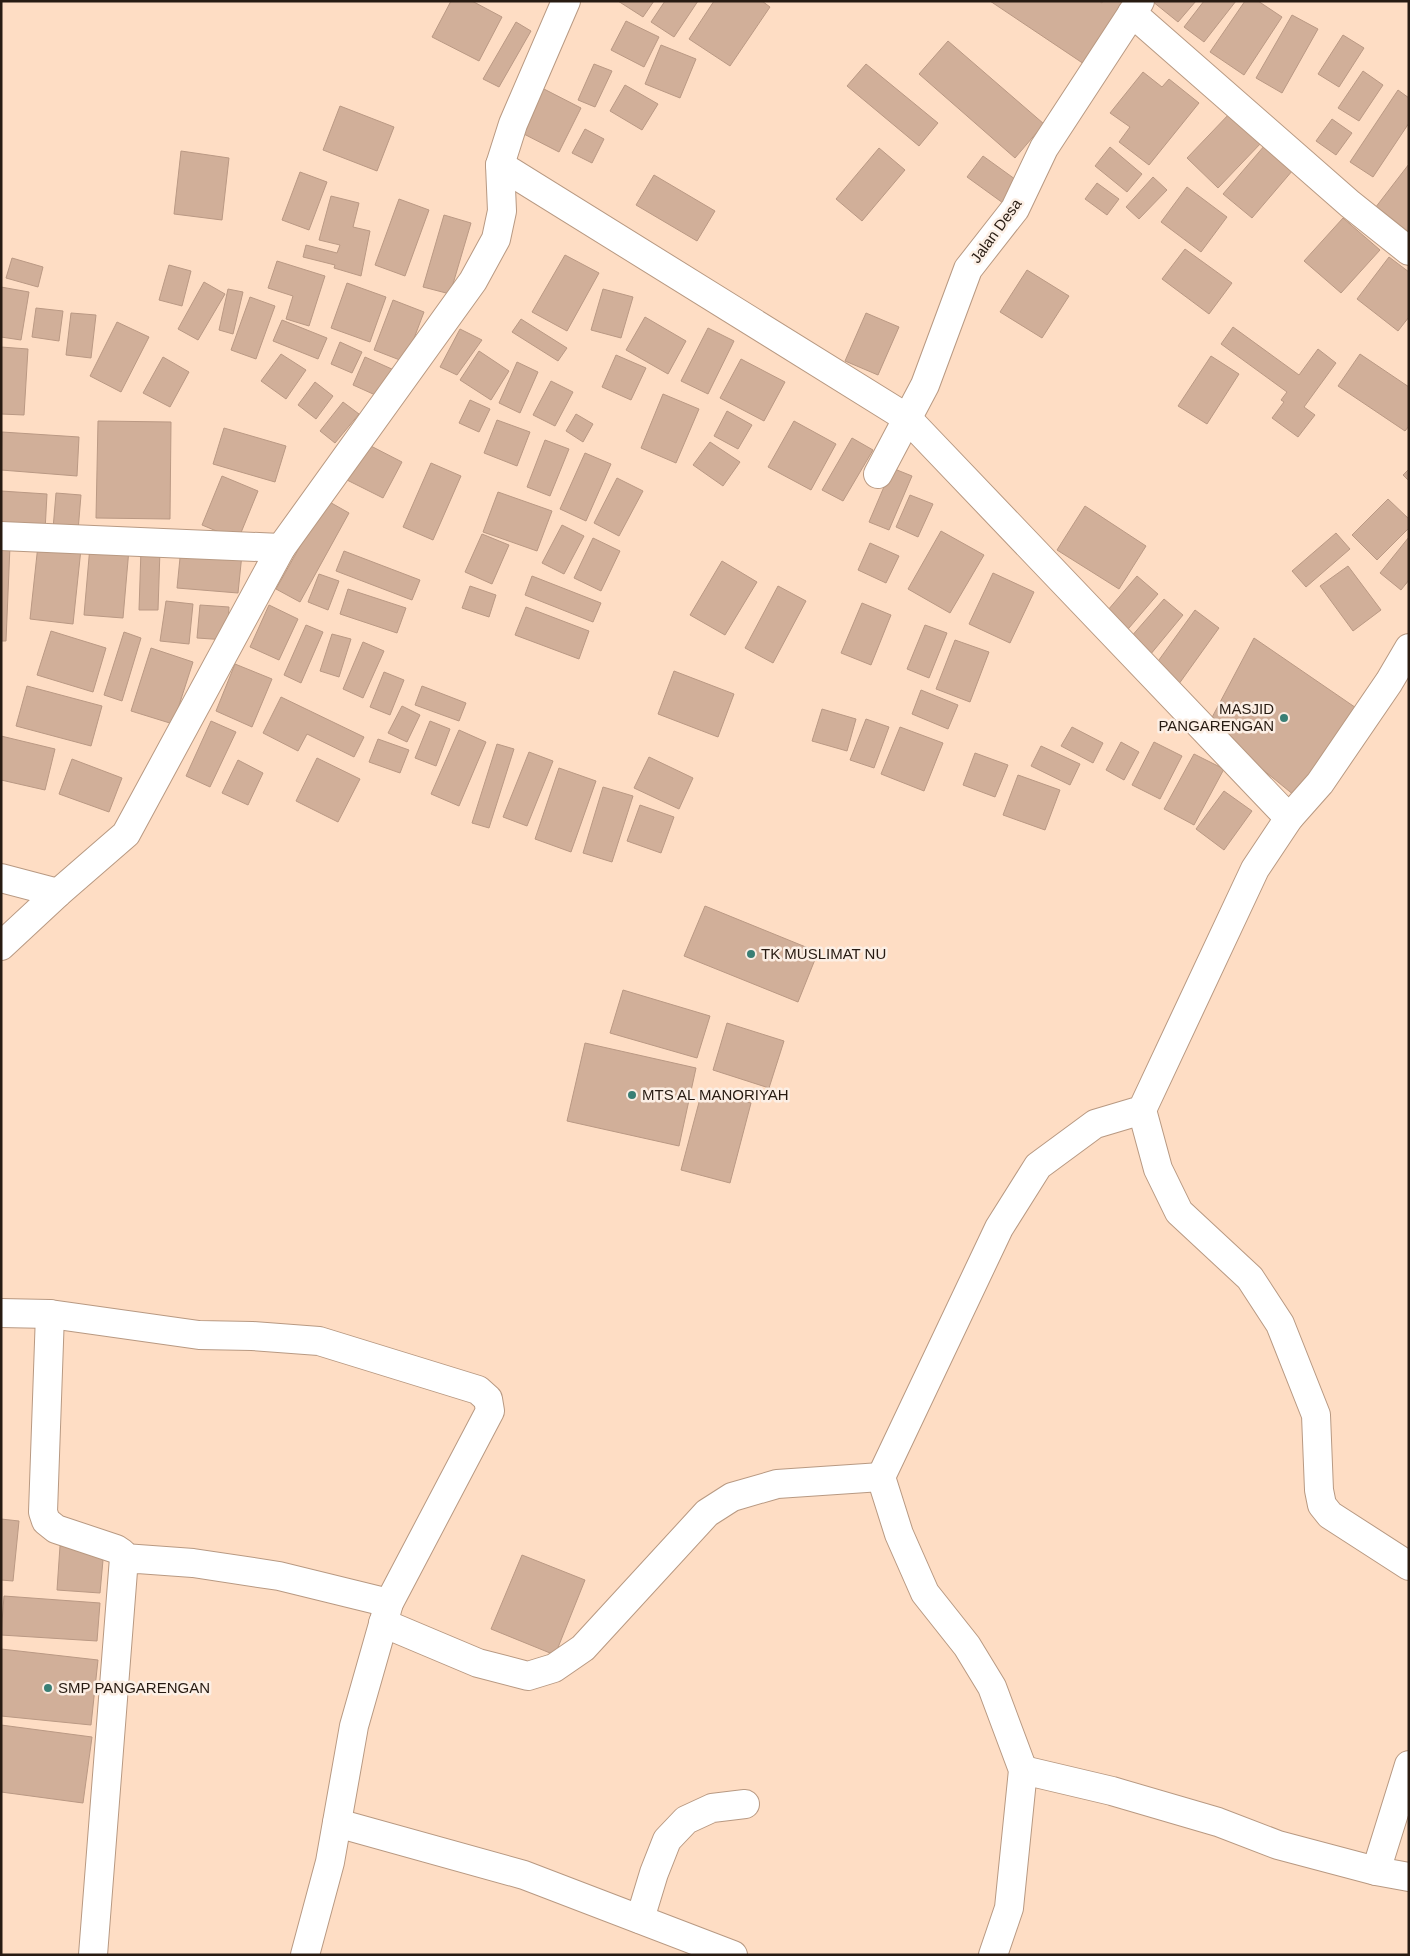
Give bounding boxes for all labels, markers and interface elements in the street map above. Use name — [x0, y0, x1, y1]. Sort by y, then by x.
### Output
street label: Jalan Desa — [967, 195, 1025, 266]
place label: MASJID PANGARENGAN — [1158, 700, 1274, 734]
marker: MASJID PANGARENGAN — [1278, 712, 1290, 724]
place label: TK MUSLIMAT NU — [761, 945, 886, 962]
marker: TK MUSLIMAT NU — [745, 948, 757, 960]
place label: MTS AL MANORIYAH — [642, 1086, 789, 1103]
marker: MTS AL MANORIYAH — [626, 1089, 638, 1101]
place label: SMP PANGARENGAN — [58, 1679, 210, 1696]
marker: SMP PANGARENGAN — [42, 1682, 54, 1694]

